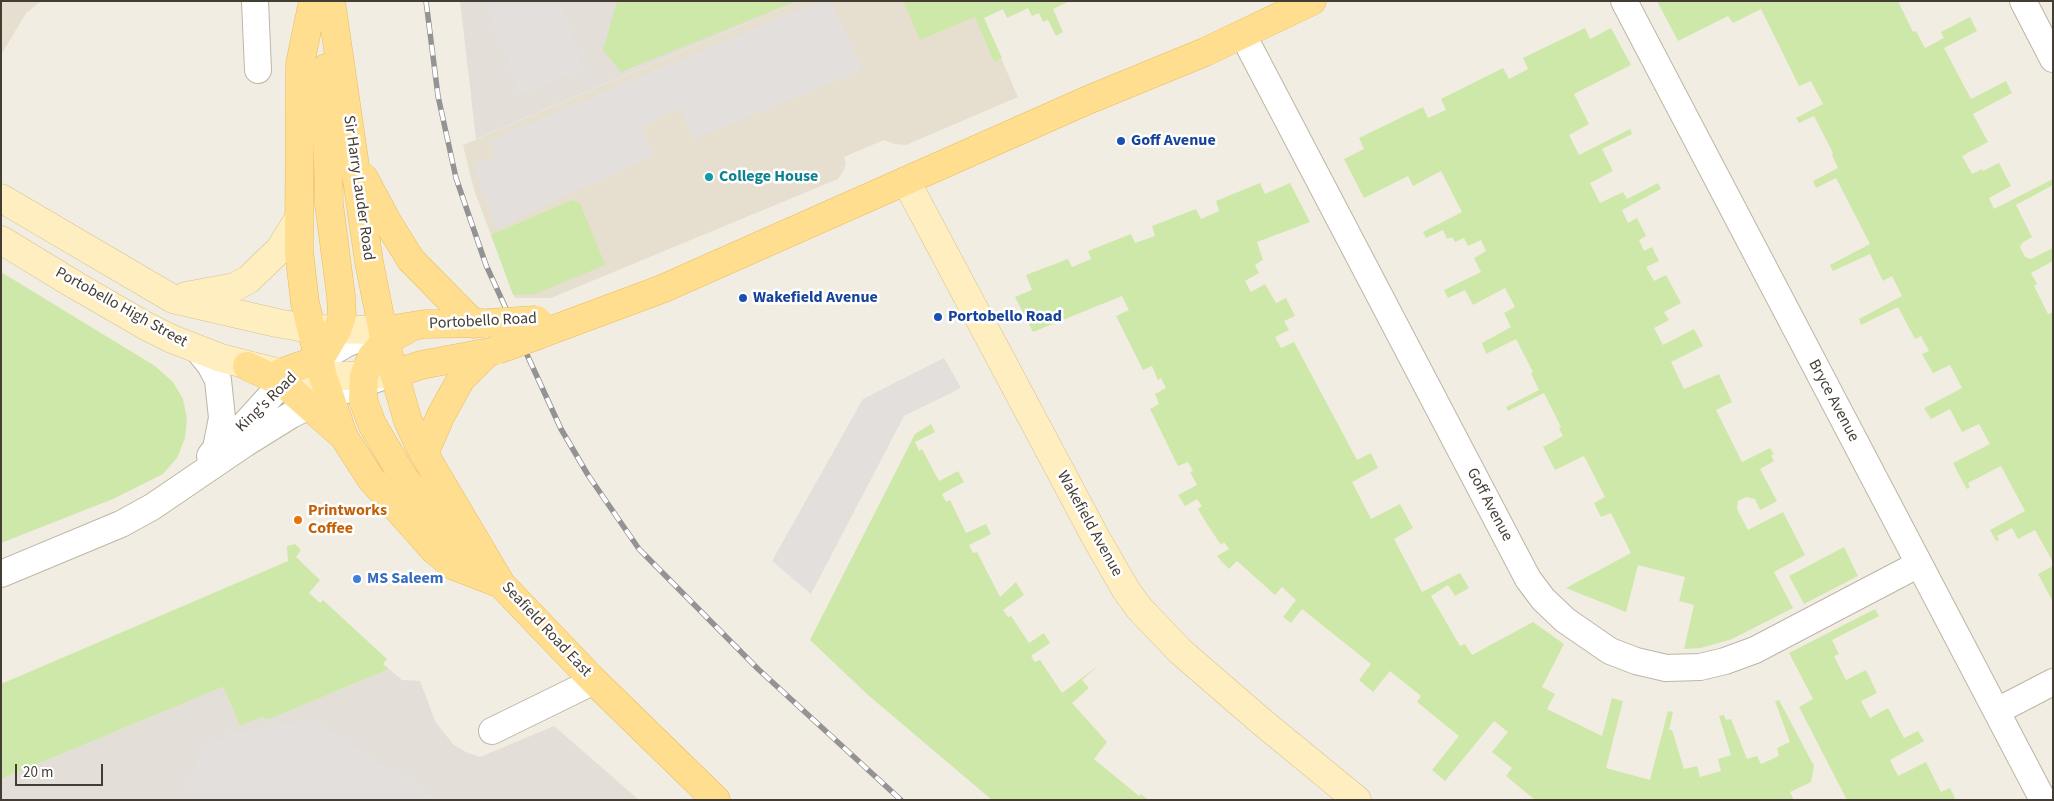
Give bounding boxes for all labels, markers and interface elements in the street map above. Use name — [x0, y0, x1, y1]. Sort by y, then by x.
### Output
street label: Sir Harry Lauder Road — [338, 114, 378, 262]
place label: Goff Avenue — [1131, 131, 1216, 151]
marker: Goff Avenue — [1115, 135, 1127, 147]
place label: College House — [719, 167, 818, 187]
marker: College House — [703, 171, 715, 183]
street label: Portobello High Street — [52, 264, 190, 352]
place label: Wakefield Avenue — [753, 288, 878, 308]
marker: Wakefield Avenue — [737, 292, 749, 304]
place label: Portobello Road — [948, 307, 1062, 327]
street label: Portobello Road — [429, 310, 537, 334]
marker: Portobello Road — [932, 311, 944, 323]
street label: Bryce Avenue — [1803, 357, 1863, 445]
street label: King's Road — [232, 369, 302, 437]
street label: Goff Avenue — [1462, 465, 1516, 545]
street label: Wakefield Avenue — [1052, 468, 1126, 580]
place label: Printworks Coffee — [308, 501, 387, 539]
marker: Printworks Coffee — [292, 514, 304, 526]
place label: MS Saleem — [367, 569, 443, 589]
marker: MS Saleem — [351, 573, 363, 585]
street label: Seafield Road East — [497, 579, 595, 681]
scale bar — [18, 754, 105, 786]
text: 20 m — [23, 762, 53, 783]

